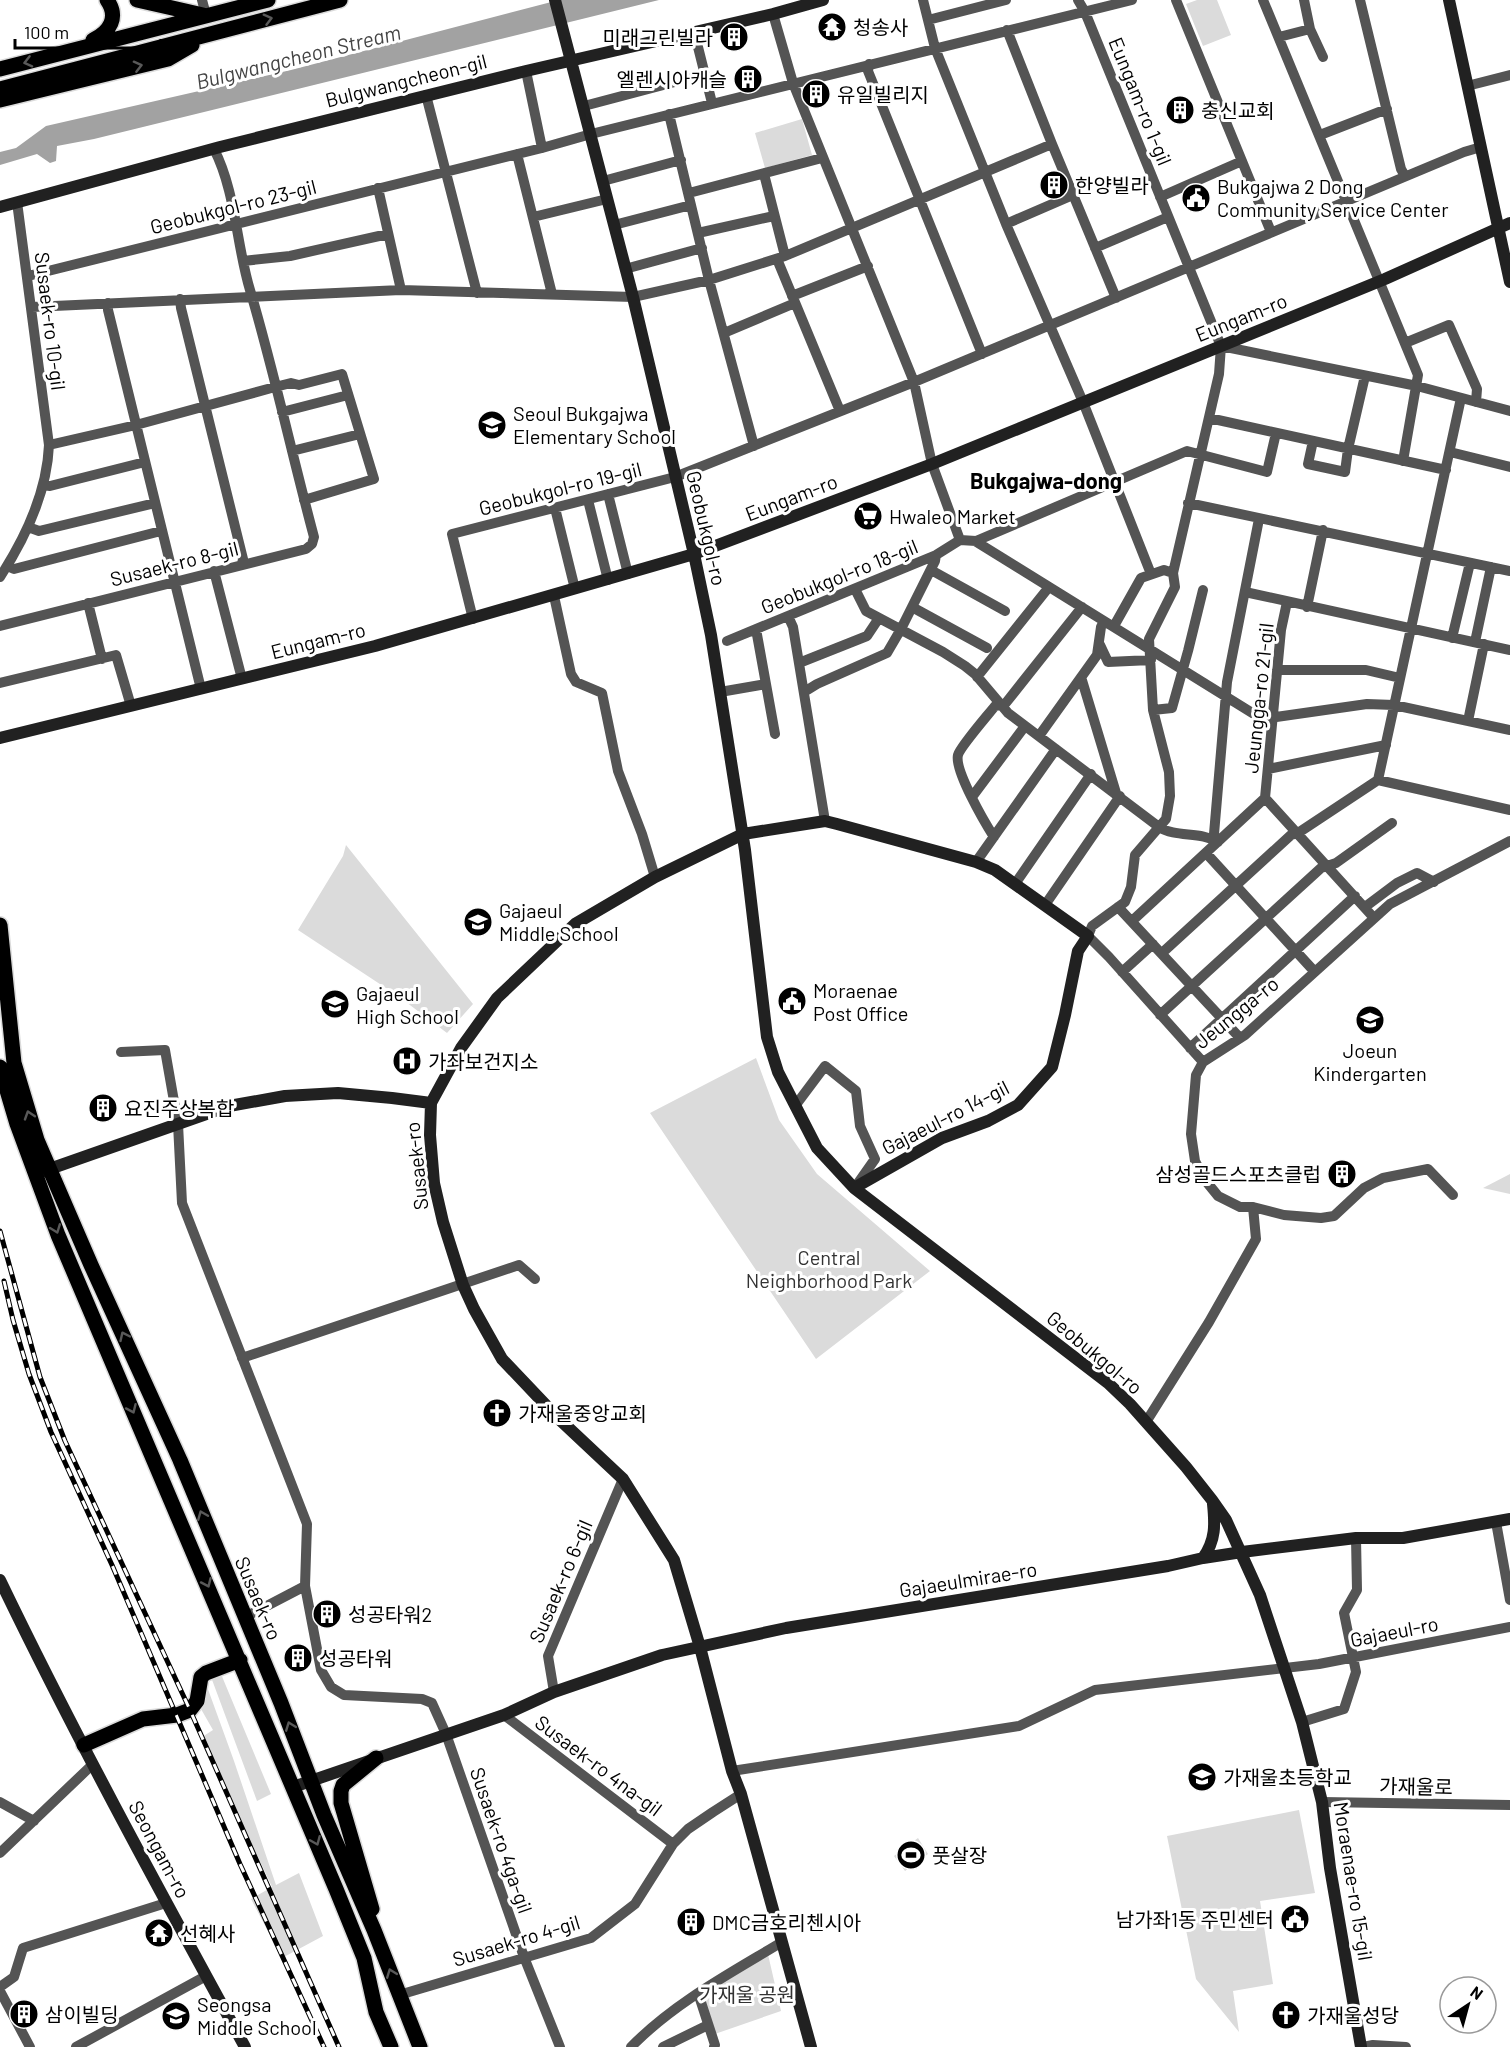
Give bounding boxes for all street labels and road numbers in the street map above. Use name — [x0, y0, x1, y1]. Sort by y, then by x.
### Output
street label: Eungam-ro 1-gil — [1104, 33, 1178, 169]
street label: Bulgwangcheon-gil — [323, 48, 489, 112]
street label: Geobukgol-ro 23-gil — [147, 174, 319, 238]
street label: Susaek-ro 10-gil — [31, 251, 71, 391]
street label: Eungam-ro — [1192, 288, 1290, 346]
street label: Geobukgol-ro 19-gil — [476, 456, 644, 520]
street label: Geobukgol-ro — [682, 468, 732, 588]
street label: Eungam-ro — [741, 468, 841, 526]
street label: Geobukgol-ro 18-gil — [757, 534, 921, 618]
street label: Susaek-ro 8-gil — [107, 535, 241, 591]
street label: Eungam-ro — [268, 617, 368, 663]
street label: Jeungga-ro 21-gil — [1238, 622, 1278, 774]
street label: Jeungga-ro — [1189, 971, 1283, 1053]
street label: Gajaeul-ro 14-gil — [877, 1075, 1013, 1159]
street label: Susaek-ro — [399, 1121, 433, 1211]
street label: Geobukgol-ro — [1042, 1305, 1148, 1399]
street label: Susaek-ro 6-gil — [523, 1516, 597, 1646]
street label: Susaek-ro — [231, 1553, 287, 1643]
street label: Gajaeulmirae-ro — [897, 1556, 1039, 1602]
street label: Gajaeul-ro — [1348, 1611, 1440, 1651]
street label: Susaek-ro 4na-gil — [531, 1709, 667, 1821]
street label: Susaek-ro 4ga-gil — [466, 1764, 538, 1916]
street label: 가재울로 — [1379, 1773, 1453, 1799]
street label: Seongam-ro — [124, 1796, 196, 1902]
street label: Moraenae-ro 15-gil — [1330, 1800, 1378, 1962]
street label: Susaek-ro 4-gil — [449, 1909, 583, 1971]

